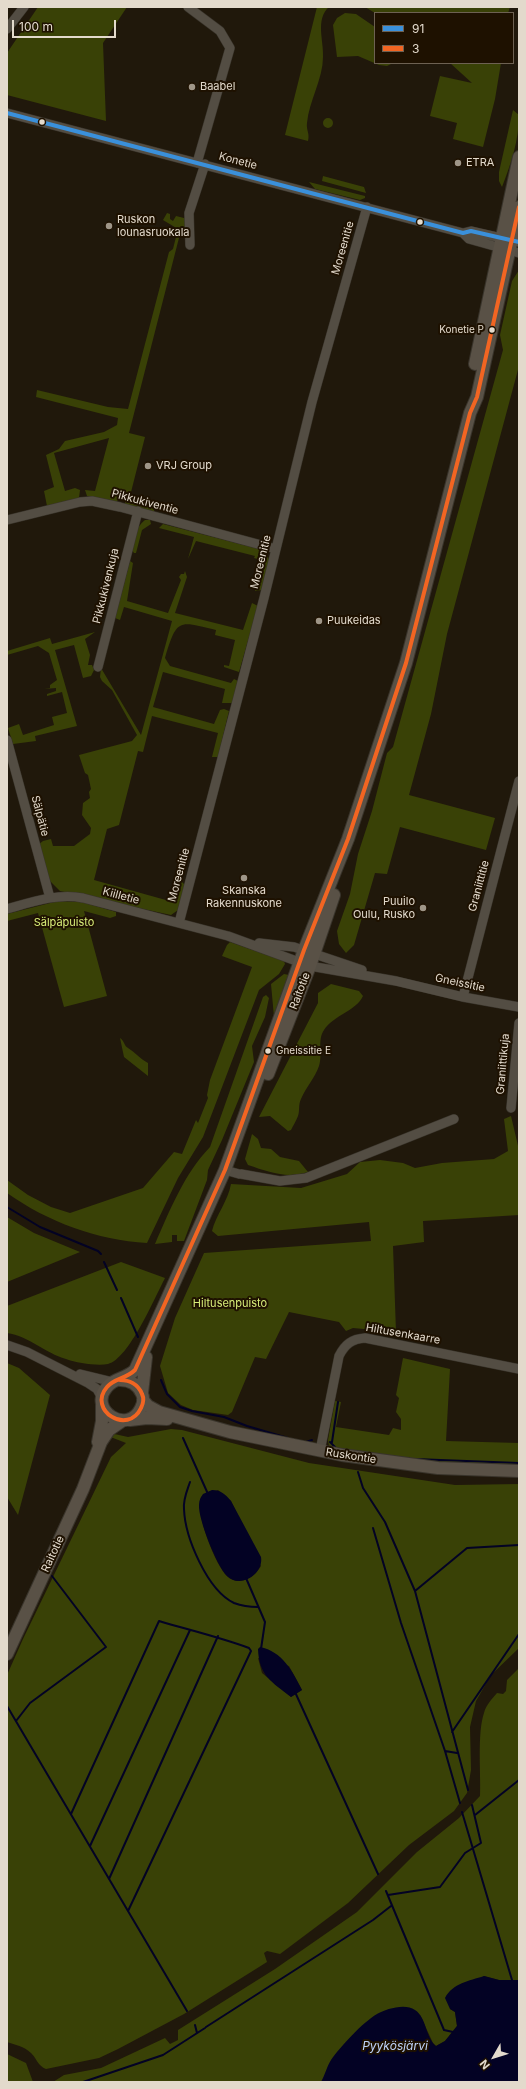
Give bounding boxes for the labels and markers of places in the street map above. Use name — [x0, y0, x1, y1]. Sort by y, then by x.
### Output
place label: Baabel — [200, 80, 235, 94]
marker: Baabel — [187, 82, 197, 92]
unlabelled marker — [37, 117, 47, 127]
place label: ETRA — [466, 156, 494, 170]
marker: ETRA — [453, 158, 463, 168]
place label: Ruskon lounasruokala — [117, 213, 190, 239]
unlabelled marker — [415, 217, 425, 227]
marker: Ruskon lounasruokala — [104, 221, 114, 231]
place label: Konetie P — [439, 324, 484, 336]
marker: Konetie P — [487, 325, 497, 335]
place label: VRJ Group — [156, 459, 212, 473]
marker: VRJ Group — [143, 461, 153, 471]
place label: Puukeidas — [327, 614, 381, 628]
marker: Puukeidas — [314, 616, 324, 626]
marker: Skanska Rakennuskone — [239, 873, 249, 883]
place label: Skanska Rakennuskone — [206, 884, 282, 910]
place label: Puuilo Oulu, Rusko — [353, 895, 415, 921]
marker: Puuilo Oulu, Rusko — [418, 903, 428, 913]
place label: Gneissitie E — [276, 1045, 331, 1057]
marker: Gneissitie E — [263, 1046, 273, 1056]

